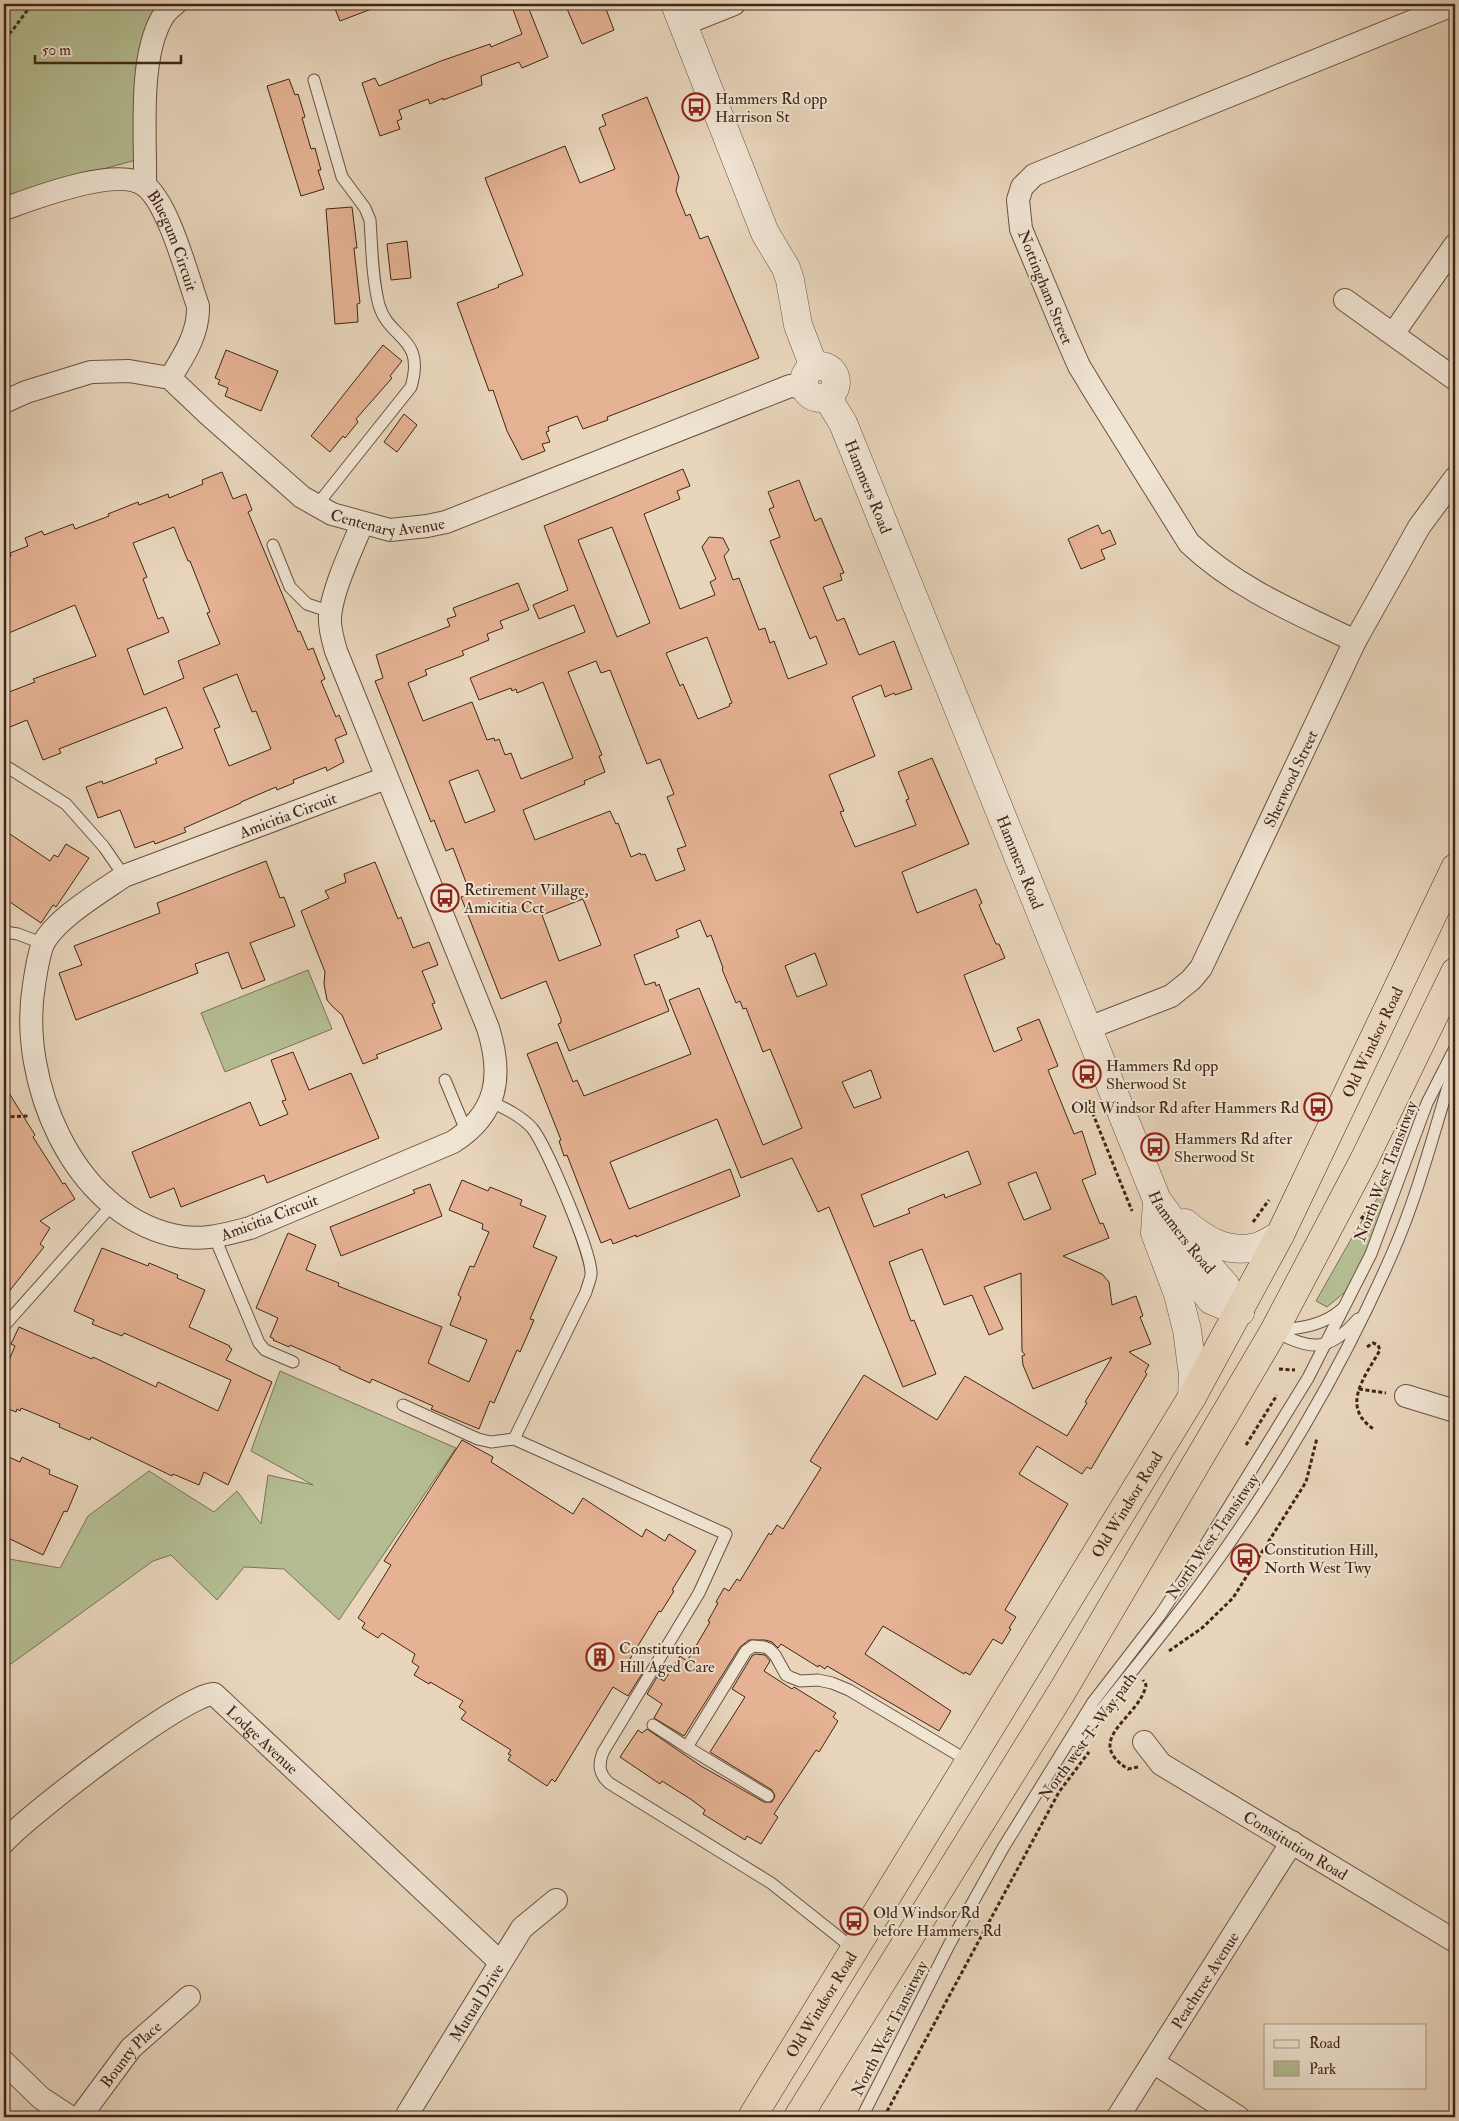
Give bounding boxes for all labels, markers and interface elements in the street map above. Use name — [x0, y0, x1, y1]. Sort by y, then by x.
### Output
scale bar — [35, 32, 181, 64]
text: 50 m — [42, 41, 71, 60]
place label: Hammers Rd opp Harrison St — [715, 89, 827, 127]
bus stop icon: Hammers Rd opp Harrison St — [681, 92, 711, 122]
street label: Bluegum Circuit — [142, 186, 201, 294]
street label: Nottingham Street — [1013, 227, 1077, 348]
street label: Hammers Road — [840, 437, 896, 537]
street label: Centenary Avenue — [328, 505, 447, 541]
street label: Sherwood Street — [1260, 727, 1323, 831]
street label: Amicitia Circuit — [235, 788, 340, 843]
street label: Hammers Road — [992, 813, 1047, 912]
place label: Retirement Village, Amicitia Cct — [463, 880, 589, 918]
bus stop icon: Retirement Village, Amicitia Cct — [430, 883, 460, 913]
street label: Old Windsor Road — [1338, 983, 1408, 1101]
place label: Hammers Rd opp Sherwood St — [1106, 1056, 1218, 1094]
bus stop icon: Hammers Rd opp Sherwood St — [1072, 1059, 1102, 1089]
bus stop icon: Old Windsor Rd after Hammers Rd — [1303, 1092, 1333, 1122]
street label: North West Transitway — [1350, 1097, 1422, 1245]
place label: Old Windsor Rd after Hammers Rd — [1071, 1098, 1299, 1118]
place label: Hammers Rd after Sherwood St — [1174, 1129, 1292, 1167]
bus stop icon: Hammers Rd after Sherwood St — [1140, 1132, 1170, 1162]
street label: Hammers Road — [1143, 1188, 1220, 1278]
street label: Amicitia Circuit — [217, 1190, 321, 1246]
street label: Old Windsor Road — [1087, 1448, 1167, 1562]
street label: North West Transitway — [1162, 1469, 1264, 1603]
place label: Constitution Hill, North West Twy — [1264, 1540, 1378, 1578]
bus stop icon: Constitution Hill, North West Twy — [1230, 1543, 1260, 1573]
place label: Constitution Hill Aged Care — [619, 1639, 715, 1677]
building icon: Constitution Hill Aged Care — [585, 1642, 615, 1672]
street label: North west T-Way path — [1035, 1668, 1142, 1805]
street label: Lodge Avenue — [222, 1702, 302, 1779]
street label: Constitution Road — [1239, 1807, 1351, 1885]
place label: Old Windsor Rd before Hammers Rd — [873, 1903, 1002, 1941]
bus stop icon: Old Windsor Rd before Hammers Rd — [839, 1906, 869, 1936]
street label: Peachtree Avenue — [1167, 1928, 1244, 2033]
street label: Old Windsor Road — [782, 1948, 862, 2062]
street label: North West Transitway — [847, 1957, 933, 2099]
street label: Mutual Drive — [446, 1960, 509, 2045]
street label: Bounty Place — [96, 2017, 166, 2092]
legend — [1264, 2024, 1426, 2088]
text: Road — [1309, 2034, 1341, 2053]
text: Park — [1309, 2060, 1336, 2079]

